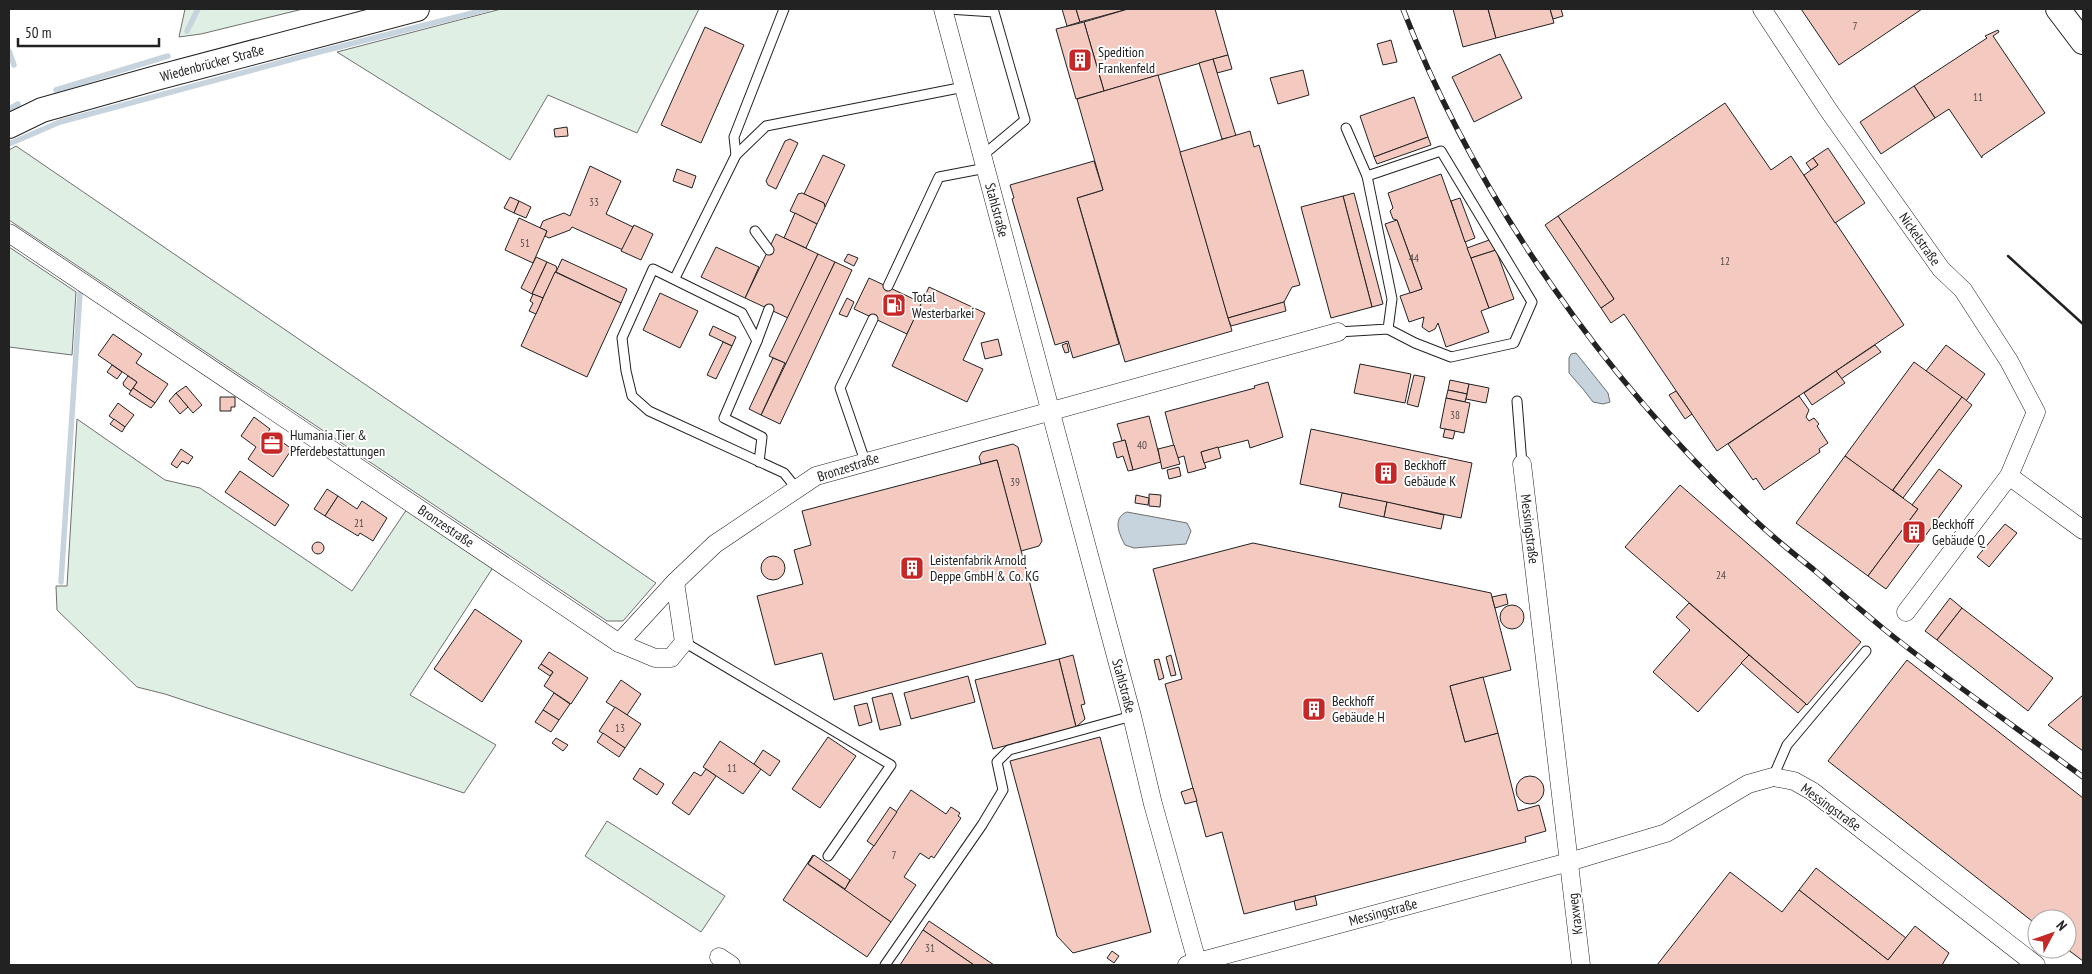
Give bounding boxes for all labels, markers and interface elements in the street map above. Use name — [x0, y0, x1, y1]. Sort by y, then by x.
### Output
scale bar — [18, 15, 159, 47]
house number: 7 — [1853, 19, 1858, 33]
text: 50 m — [25, 23, 51, 42]
street label: Wiedenbrücker Straße — [158, 40, 266, 86]
place label: Spedition Frankenfeld — [1098, 43, 1155, 77]
building icon: Spedition Frankenfeld — [1067, 47, 1093, 73]
house number: 11 — [1973, 90, 1983, 104]
street label: Stahlstraße — [981, 181, 1013, 239]
house number: 33 — [589, 195, 599, 209]
street label: Nickelstraße — [1895, 209, 1945, 269]
house number: 51 — [520, 236, 530, 250]
house number: 44 — [1409, 251, 1419, 265]
house number: 12 — [1720, 254, 1730, 268]
place label: Total Westerbarkei — [912, 288, 974, 322]
fuel station icon: Total Westerbarkei — [881, 292, 907, 318]
house number: 38 — [1450, 408, 1460, 422]
place label: Humania Tier & Pferdebestattungen — [290, 426, 385, 460]
office icon: Humania Tier & Pferdebestattungen — [259, 430, 285, 456]
house number: 40 — [1137, 438, 1147, 452]
street label: Bronzestraße — [815, 449, 881, 485]
place label: Beckhoff Gebäude K — [1404, 456, 1456, 490]
building icon: Beckhoff Gebäude K — [1373, 460, 1399, 486]
house number: 39 — [1010, 475, 1020, 489]
street label: Messingstraße — [1517, 493, 1543, 565]
street label: Bronzestraße — [414, 501, 478, 551]
place label: Beckhoff Gebäude Q — [1932, 515, 1985, 549]
house number: 21 — [354, 516, 364, 530]
building icon: Beckhoff Gebäude Q — [1901, 519, 1927, 545]
place label: Leistenfabrik Arnold Deppe GmbH & Co. KG — [930, 551, 1039, 585]
building icon: Leistenfabrik Arnold Deppe GmbH & Co. KG — [899, 555, 925, 581]
house number: 24 — [1716, 568, 1726, 582]
street label: Stahlstraße — [1108, 657, 1140, 715]
place label: Beckhoff Gebäude H — [1332, 692, 1385, 726]
building icon: Beckhoff Gebäude H — [1301, 696, 1327, 722]
house number: 13 — [615, 721, 625, 735]
house number: 11 — [727, 761, 737, 775]
street label: Messingstraße — [1797, 779, 1865, 835]
house number: 7 — [892, 848, 897, 862]
street label: Kraxweg — [1564, 892, 1586, 936]
street label: Messingstraße — [1347, 894, 1419, 930]
north arrow — [2027, 909, 2077, 959]
text: N — [2053, 917, 2071, 934]
house number: 31 — [925, 941, 935, 955]

